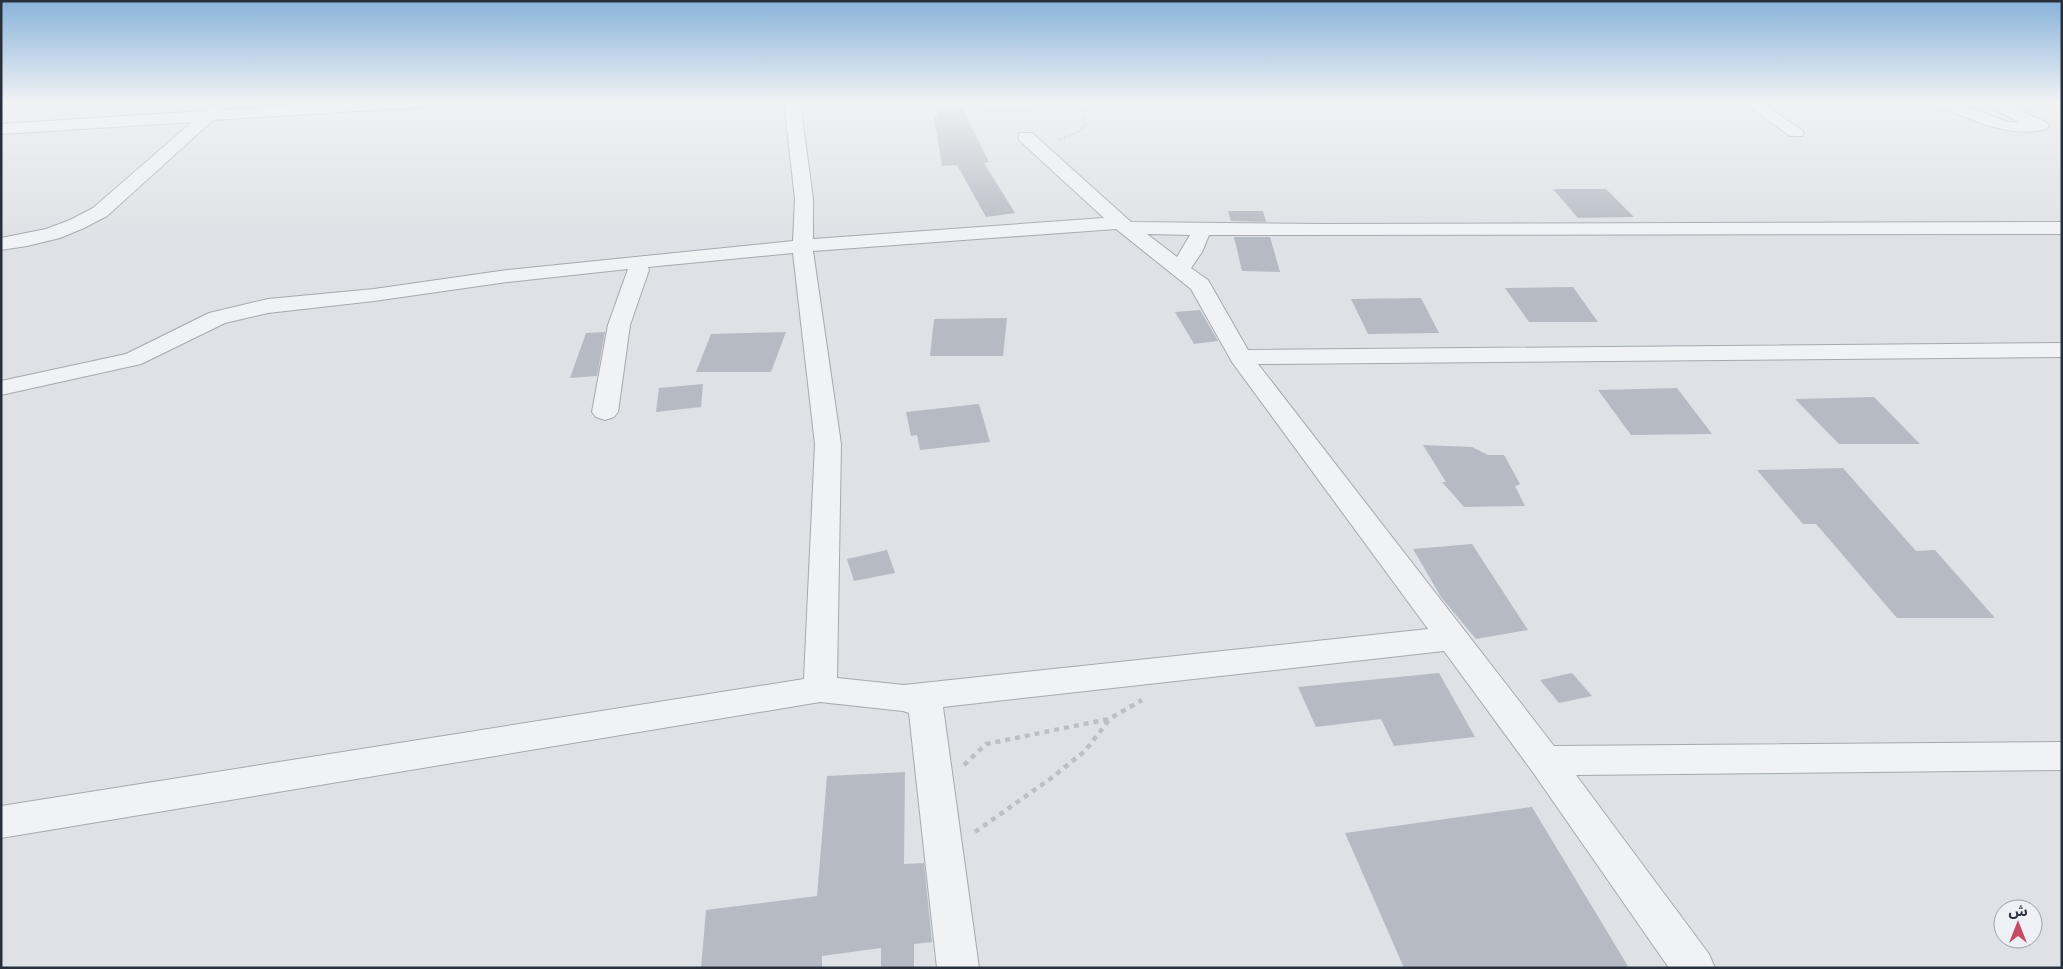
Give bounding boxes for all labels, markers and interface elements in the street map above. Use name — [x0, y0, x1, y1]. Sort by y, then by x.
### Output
north arrow — [1993, 899, 2043, 949]
text: ش — [2008, 901, 2028, 921]

